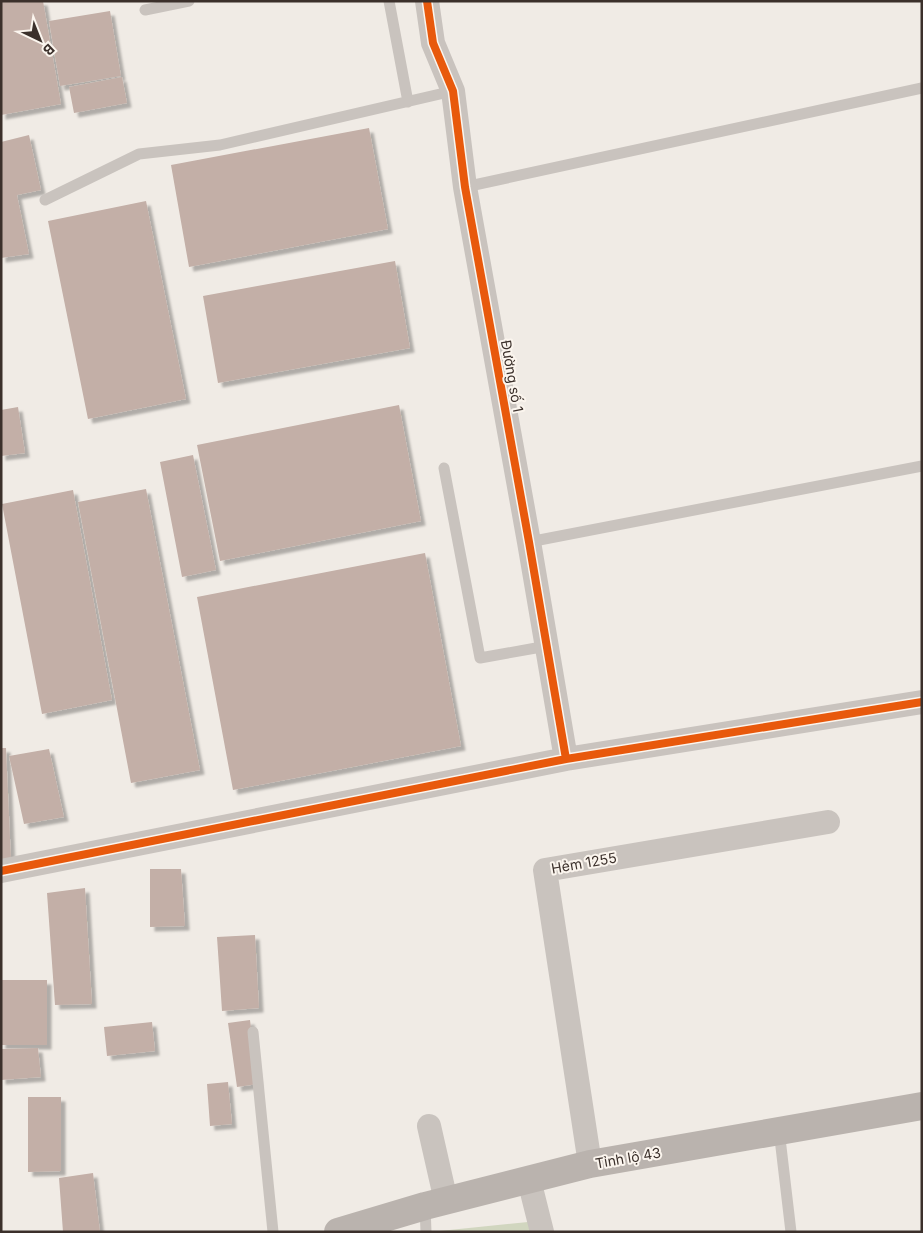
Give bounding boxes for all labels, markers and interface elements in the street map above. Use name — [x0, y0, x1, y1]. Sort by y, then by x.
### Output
north arrow — [15, 15, 65, 65]
text: B — [40, 40, 58, 59]
street label: Đường số 1 — [498, 339, 527, 413]
street label: Hẻm 1255 — [550, 848, 618, 877]
street label: Tỉnh lộ 43 — [594, 1143, 662, 1172]

